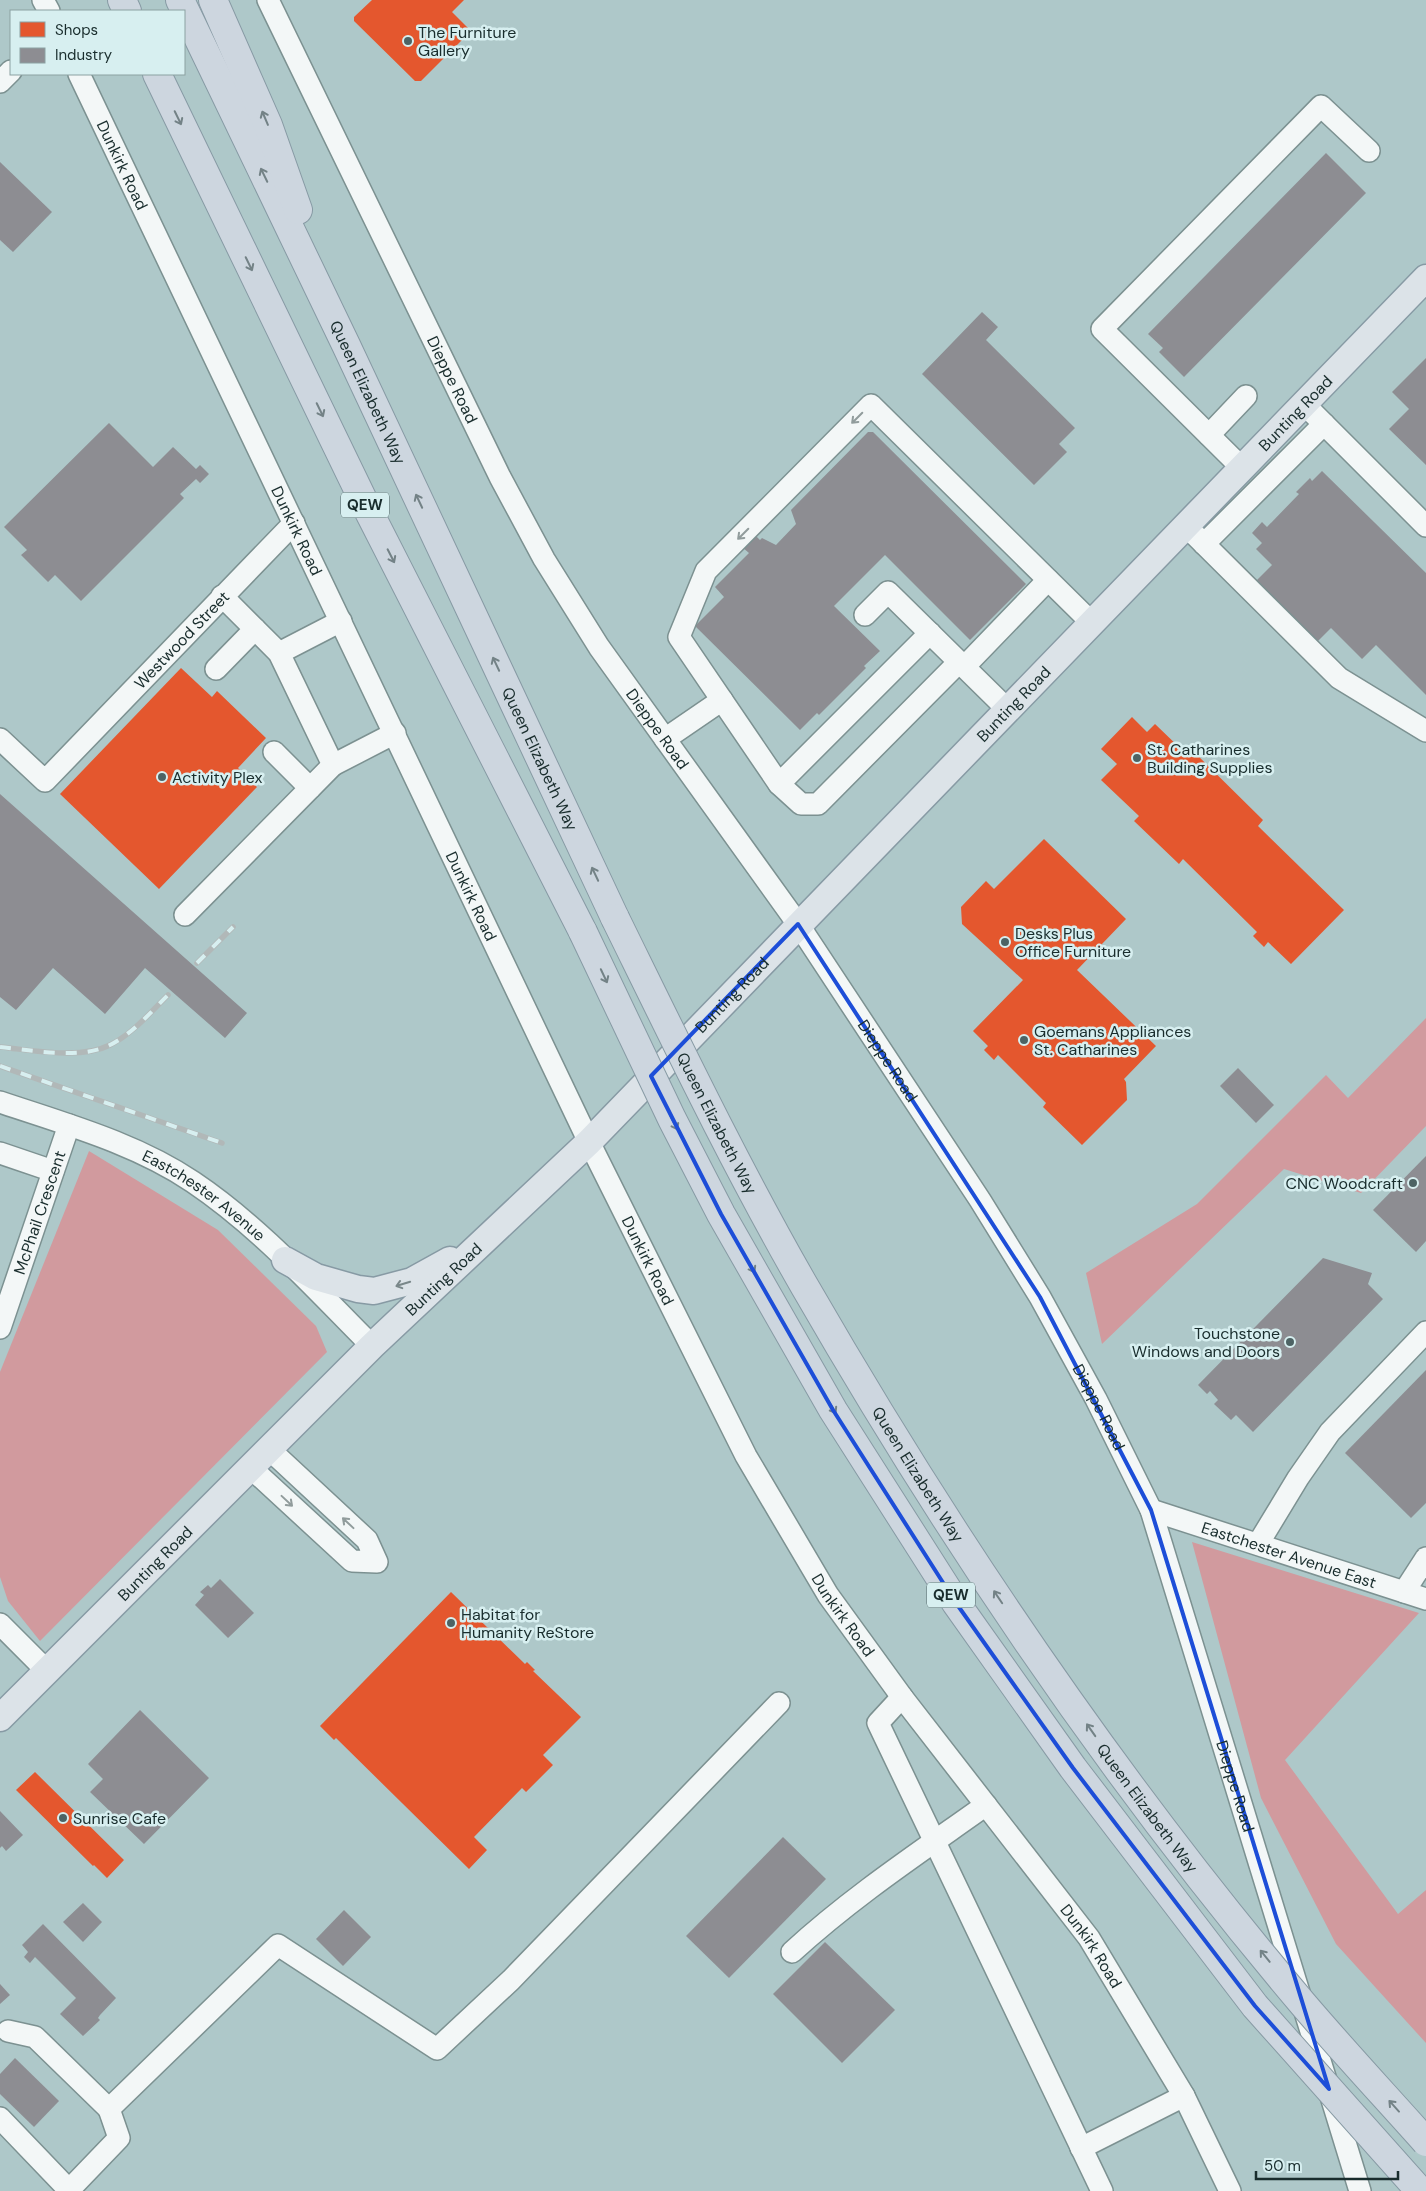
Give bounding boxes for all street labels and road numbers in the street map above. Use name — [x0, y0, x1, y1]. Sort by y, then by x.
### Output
street label: Dunkirk Road — [92, 117, 152, 214]
street label: Queen Elizabeth Way — [325, 317, 410, 468]
street label: Dieppe Road — [422, 333, 482, 427]
street label: Bunting Road — [1254, 371, 1337, 456]
street label: Dunkirk Road — [266, 483, 327, 579]
road number: QEW — [341, 492, 389, 518]
street label: Westwood Street — [130, 587, 234, 693]
street label: Bunting Road — [972, 662, 1055, 747]
street label: Queen Elizabeth Way — [497, 684, 583, 834]
street label: Dieppe Road — [621, 685, 694, 774]
street label: Dunkirk Road — [441, 848, 501, 945]
street label: Bunting Road — [690, 953, 774, 1037]
street label: Dieppe Road — [853, 1016, 923, 1106]
street label: Queen Elizabeth Way — [672, 1049, 762, 1198]
street label: Eastchester Avenue — [139, 1145, 270, 1246]
street label: McPhail Crescent — [9, 1148, 71, 1277]
street label: Dunkirk Road — [617, 1213, 679, 1309]
street label: Bunting Road — [401, 1238, 487, 1320]
street label: Dieppe Road — [1068, 1360, 1130, 1454]
street label: Queen Elizabeth Way — [867, 1403, 969, 1546]
street label: Eastchester Avenue East — [1199, 1517, 1379, 1593]
street label: Bunting Road — [113, 1521, 197, 1606]
street label: Dunkirk Road — [807, 1570, 879, 1661]
road number: QEW — [927, 1582, 975, 1608]
street label: Dieppe Road — [1211, 1738, 1259, 1835]
street label: Queen Elizabeth Way — [1092, 1739, 1203, 1877]
street label: Dunkirk Road — [1056, 1900, 1127, 1992]

